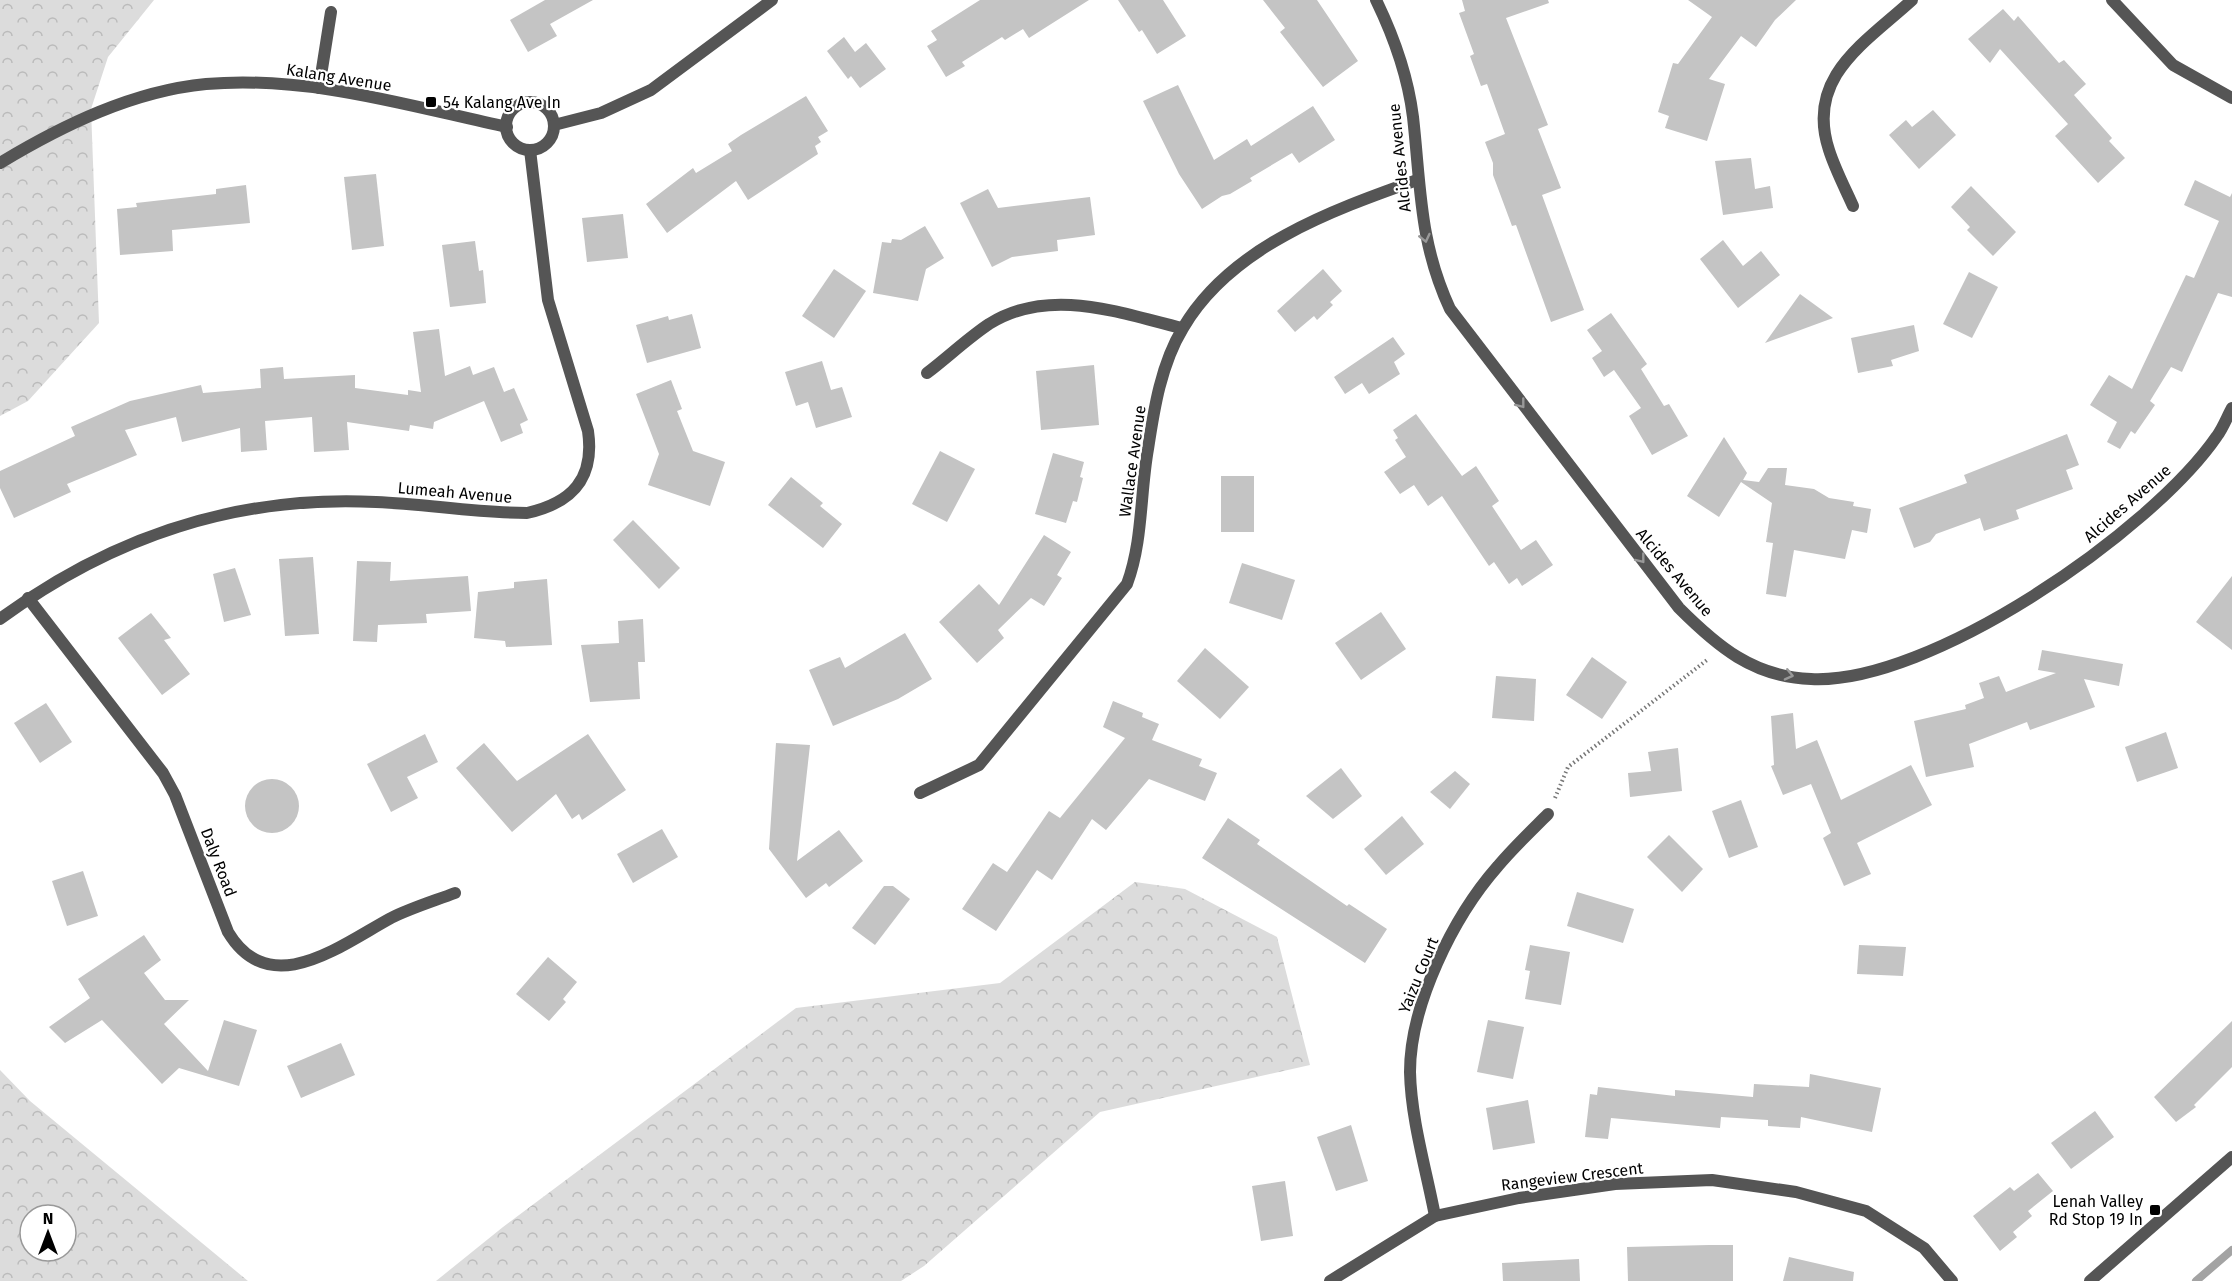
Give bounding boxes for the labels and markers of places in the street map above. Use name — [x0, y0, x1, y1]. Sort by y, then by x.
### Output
place label: 54 Kalang Ave In — [443, 93, 561, 112]
marker: 54 Kalang Ave In — [424, 95, 438, 109]
place label: Lenah Valley Rd Stop 19 In — [2049, 1192, 2143, 1229]
marker: Lenah Valley Rd Stop 19 In — [2148, 1203, 2162, 1217]

